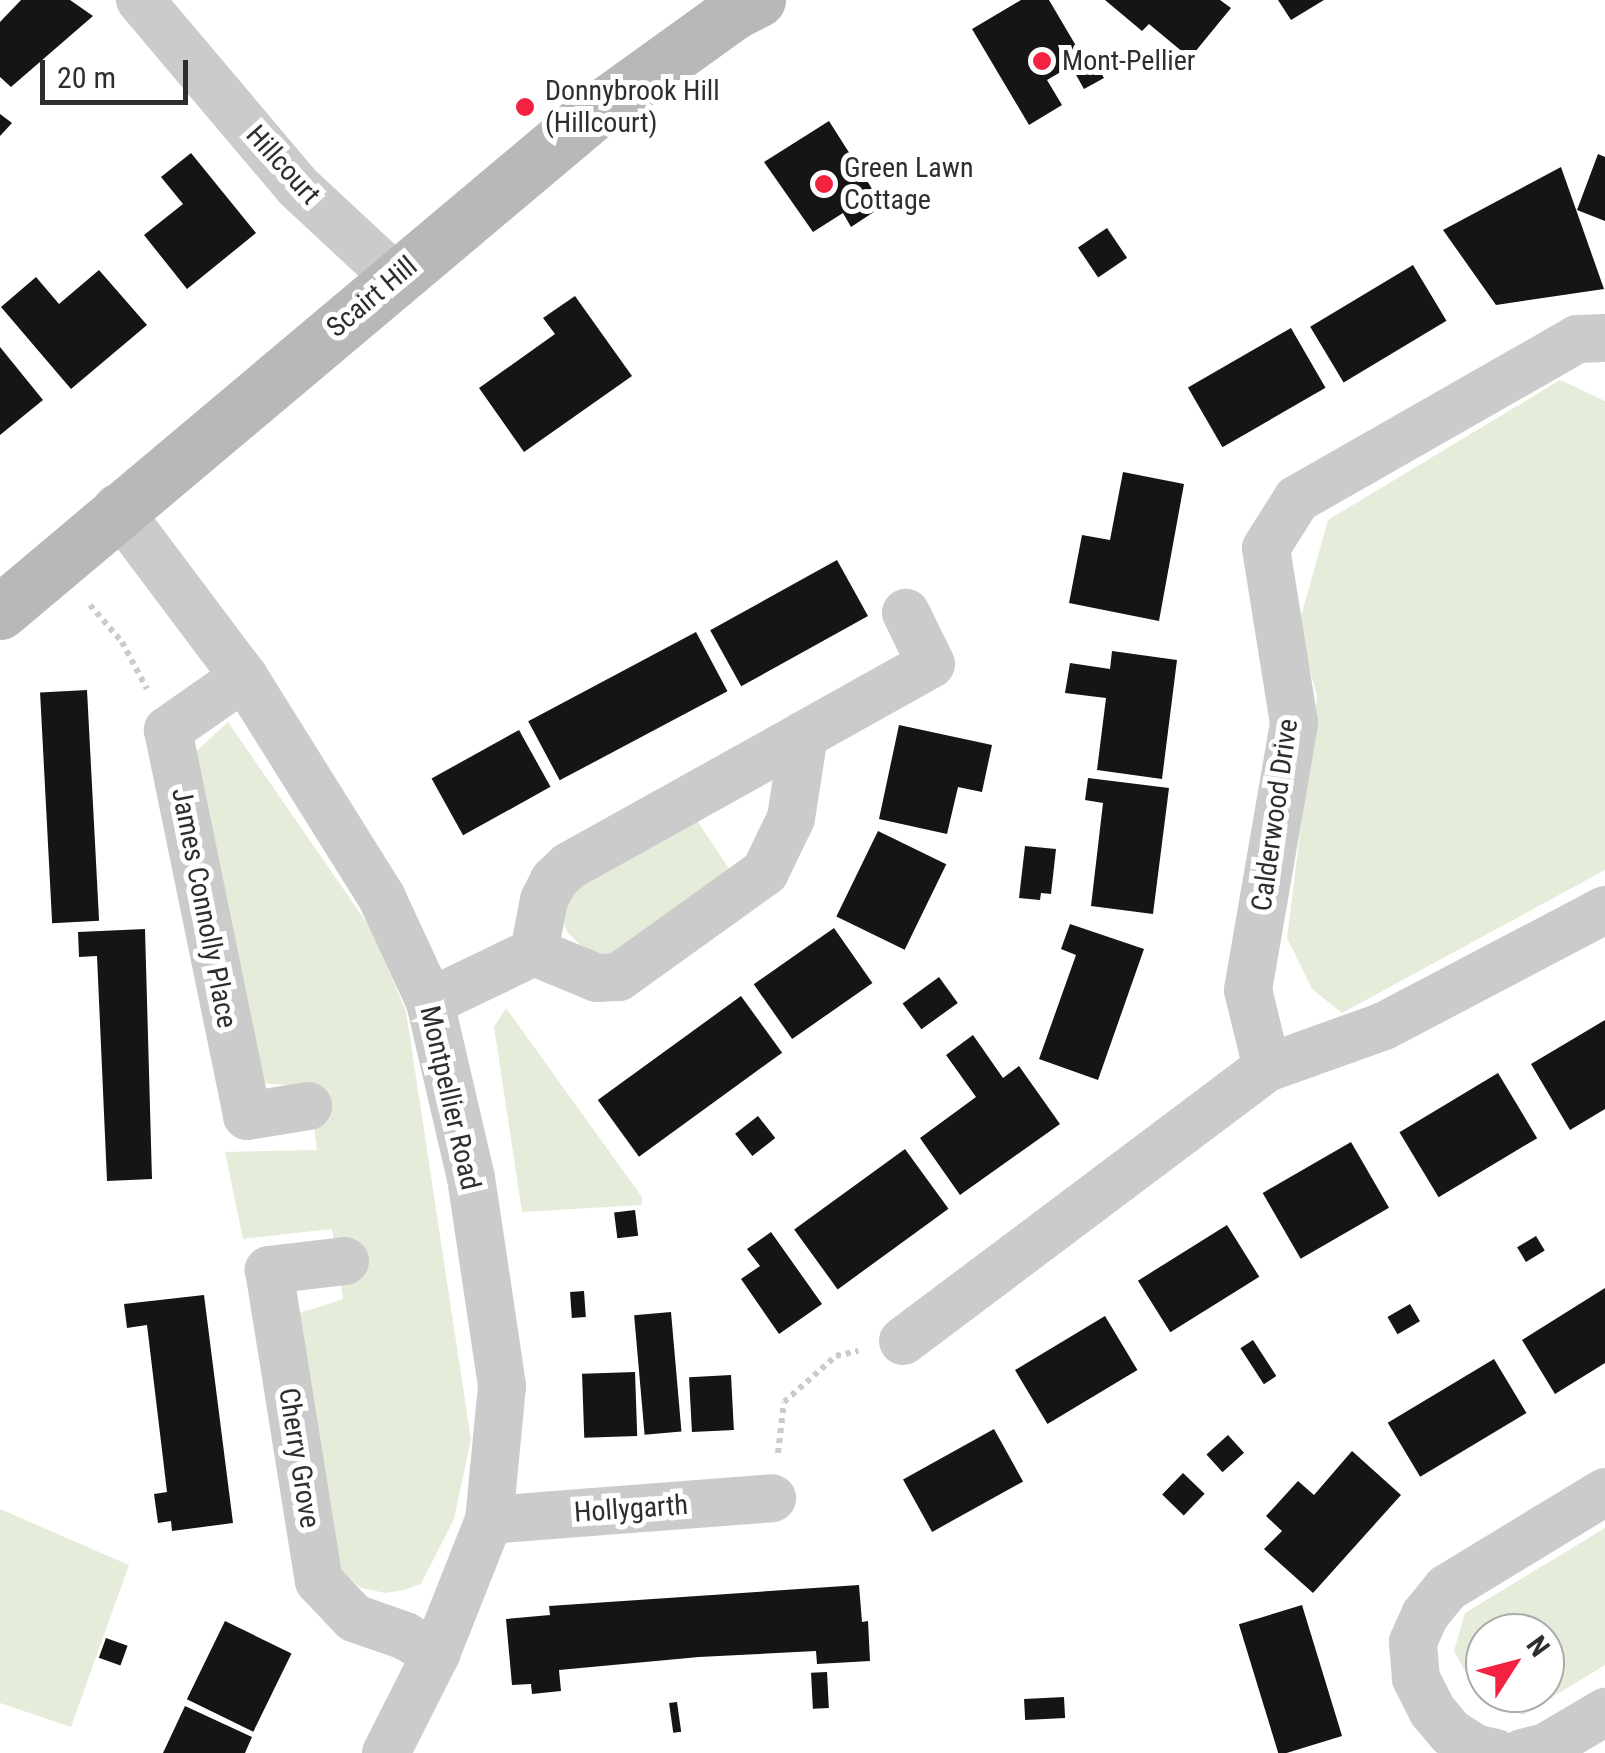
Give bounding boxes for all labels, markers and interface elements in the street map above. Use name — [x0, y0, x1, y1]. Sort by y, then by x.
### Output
scale bar — [45, 40, 192, 102]
place label: Mont-Pellier — [1062, 44, 1195, 78]
marker: Mont-Pellier — [1031, 50, 1053, 72]
text: 20 m — [57, 60, 116, 95]
place label: Donnybrook Hill (Hillcourt) — [545, 74, 720, 140]
marker: Donnybrook Hill (Hillcourt) — [514, 96, 536, 118]
street label: Hillcourt — [239, 119, 327, 211]
place label: Green Lawn Cottage — [844, 151, 974, 217]
marker: Green Lawn Cottage — [813, 173, 835, 195]
street label: Scairt Hill — [320, 249, 424, 345]
street label: Calderwood Drive — [1245, 717, 1305, 913]
street label: James Connolly Place — [164, 785, 244, 1031]
street label: Montpellier Road — [413, 1003, 487, 1193]
street label: Cherry Grove — [271, 1385, 327, 1531]
street label: Hollygarth — [573, 1488, 689, 1530]
north arrow — [1465, 1613, 1565, 1713]
text: N — [1520, 1630, 1556, 1663]

